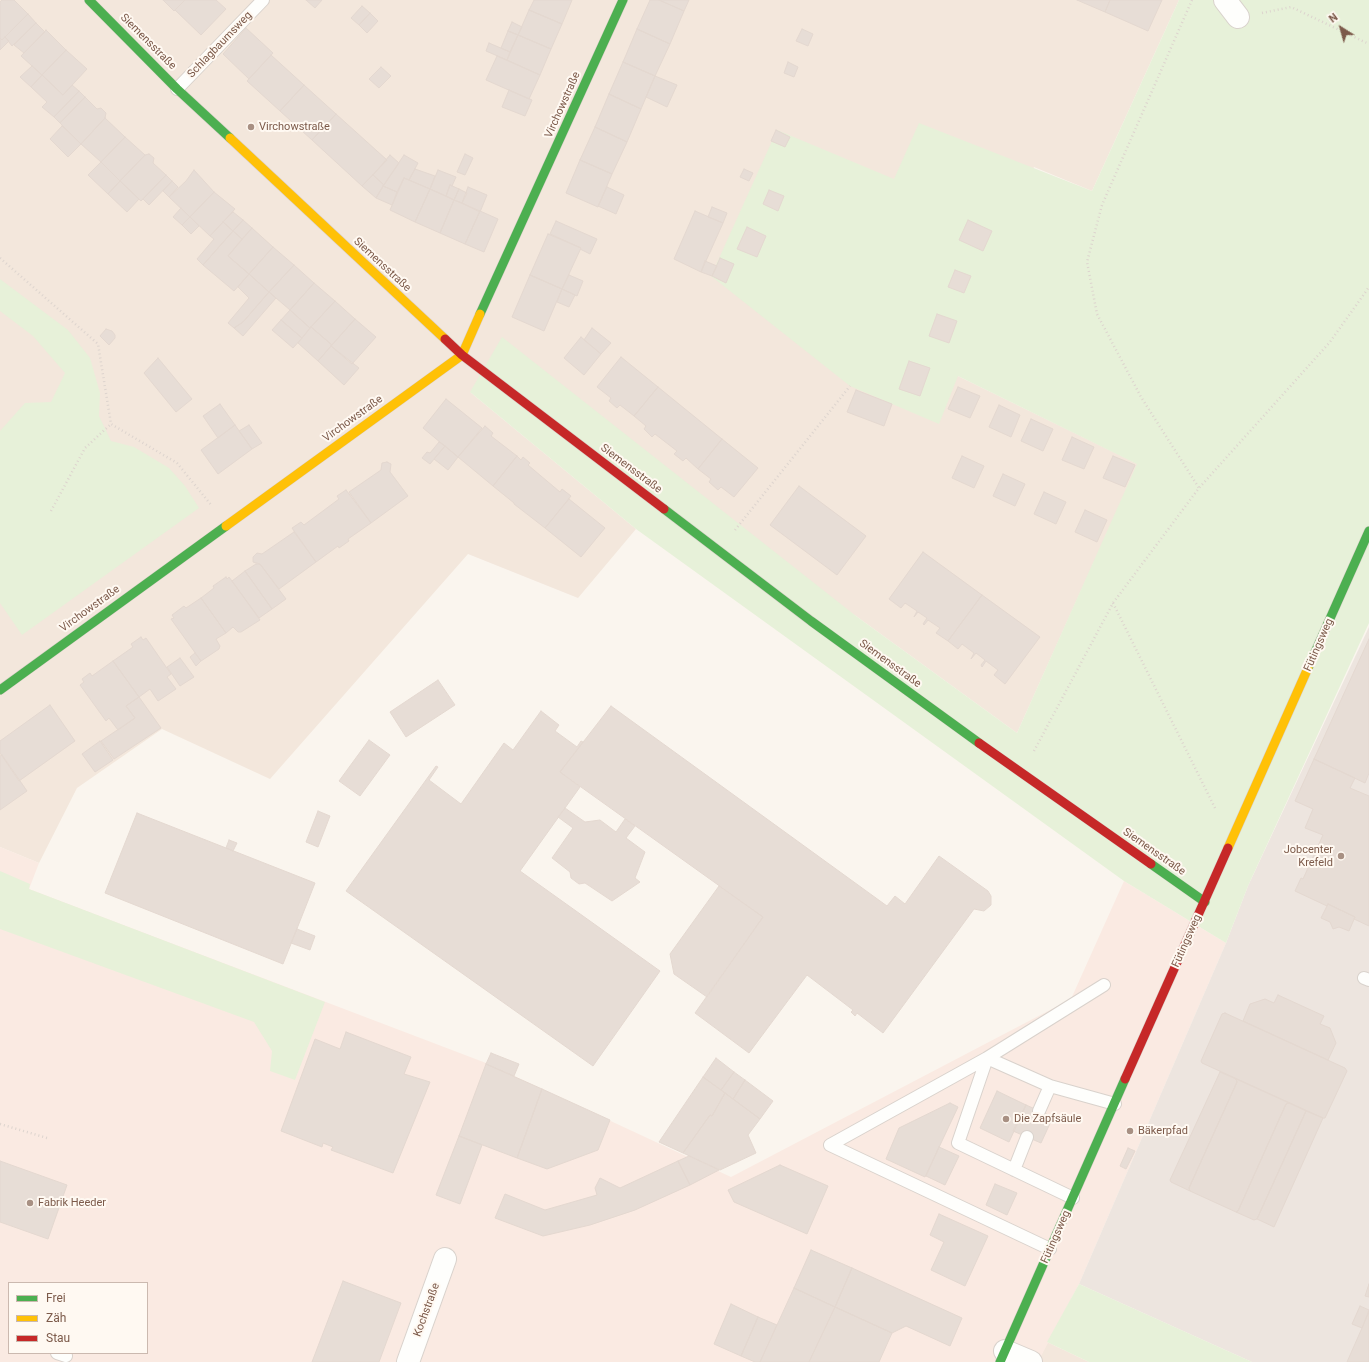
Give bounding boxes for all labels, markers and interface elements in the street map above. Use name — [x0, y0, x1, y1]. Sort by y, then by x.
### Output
north arrow — [1321, 8, 1361, 48]
street label: Schlagbaumsweg — [185, 9, 255, 81]
text: N — [1326, 10, 1340, 26]
street label: Siemensstraße — [117, 11, 179, 73]
street label: Virchowstraße — [543, 70, 583, 140]
place label: Virchowstraße — [259, 120, 330, 134]
marker: Virchowstraße — [246, 122, 256, 132]
street label: Siemensstraße — [351, 235, 413, 295]
street label: Virchowstraße — [320, 393, 386, 445]
street label: Siemensstraße — [598, 442, 664, 496]
street label: Virchowstraße — [57, 583, 123, 635]
street label: Fütingsweg — [1301, 617, 1337, 673]
street label: Siemensstraße — [856, 637, 924, 691]
street label: Siemensstraße — [1120, 826, 1188, 878]
place label: Jobcenter Krefeld — [1284, 843, 1333, 869]
marker: Jobcenter Krefeld — [1336, 851, 1346, 861]
street label: Fütingsweg — [1169, 913, 1205, 969]
place label: Die Zapfsäule — [1014, 1112, 1081, 1126]
marker: Die Zapfsäule — [1001, 1114, 1011, 1124]
place label: Bäkerpfad — [1138, 1124, 1188, 1138]
marker: Bäkerpfad — [1125, 1126, 1135, 1136]
place label: Fabrik Heeder — [38, 1196, 106, 1210]
marker: Fabrik Heeder — [25, 1198, 35, 1208]
street label: Fütingsweg — [1038, 1209, 1074, 1265]
street label: Kochstraße — [411, 1281, 443, 1339]
legend — [8, 1282, 148, 1354]
text: Frei — [46, 1291, 66, 1305]
text: Zäh — [46, 1311, 66, 1325]
text: Stau — [46, 1331, 70, 1345]

